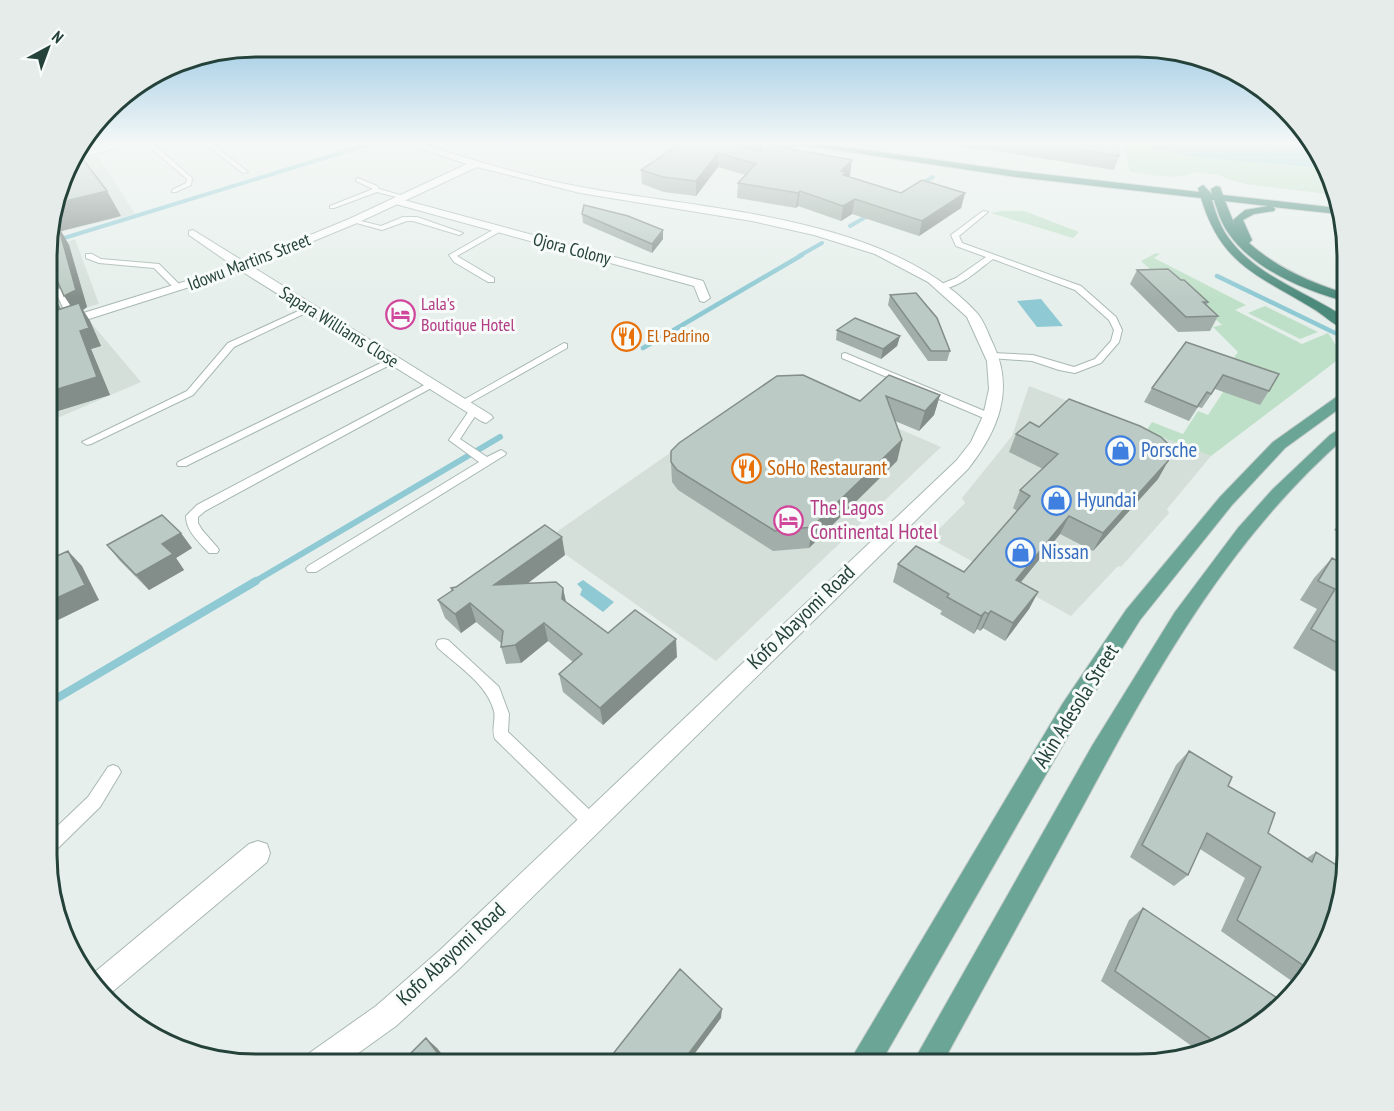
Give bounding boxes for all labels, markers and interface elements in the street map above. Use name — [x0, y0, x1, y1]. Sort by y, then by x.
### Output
north arrow — [18, 18, 78, 78]
text: N — [48, 26, 68, 47]
street label: Ojora Colony — [531, 227, 614, 270]
street label: Idowu Martins Street — [184, 228, 314, 296]
street label: Sapara Williams Close — [275, 281, 403, 372]
place label: Lala's Boutique Hotel — [421, 292, 515, 336]
hotel icon: Lala's Boutique Hotel — [384, 298, 416, 330]
restaurant icon: El Padrino — [610, 320, 642, 352]
place label: El Padrino — [647, 324, 710, 347]
shop icon: Porsche — [1104, 434, 1136, 466]
place label: Porsche — [1141, 436, 1197, 463]
restaurant icon: SoHo Restaurant — [730, 452, 762, 484]
place label: SoHo Restaurant — [767, 454, 888, 481]
shop icon: Hyundai — [1040, 484, 1072, 516]
place label: Hyundai — [1077, 486, 1137, 513]
place label: The Lagos Continental Hotel — [810, 494, 938, 545]
hotel icon: The Lagos Continental Hotel — [773, 504, 805, 536]
shop icon: Nissan — [1004, 536, 1036, 568]
place label: Nissan — [1041, 538, 1089, 565]
street label: Kofo Abayomi Road — [741, 558, 860, 675]
street label: Akin Adesola Street — [1027, 639, 1124, 773]
street label: Kofo Abayomi Road — [390, 896, 511, 1011]

